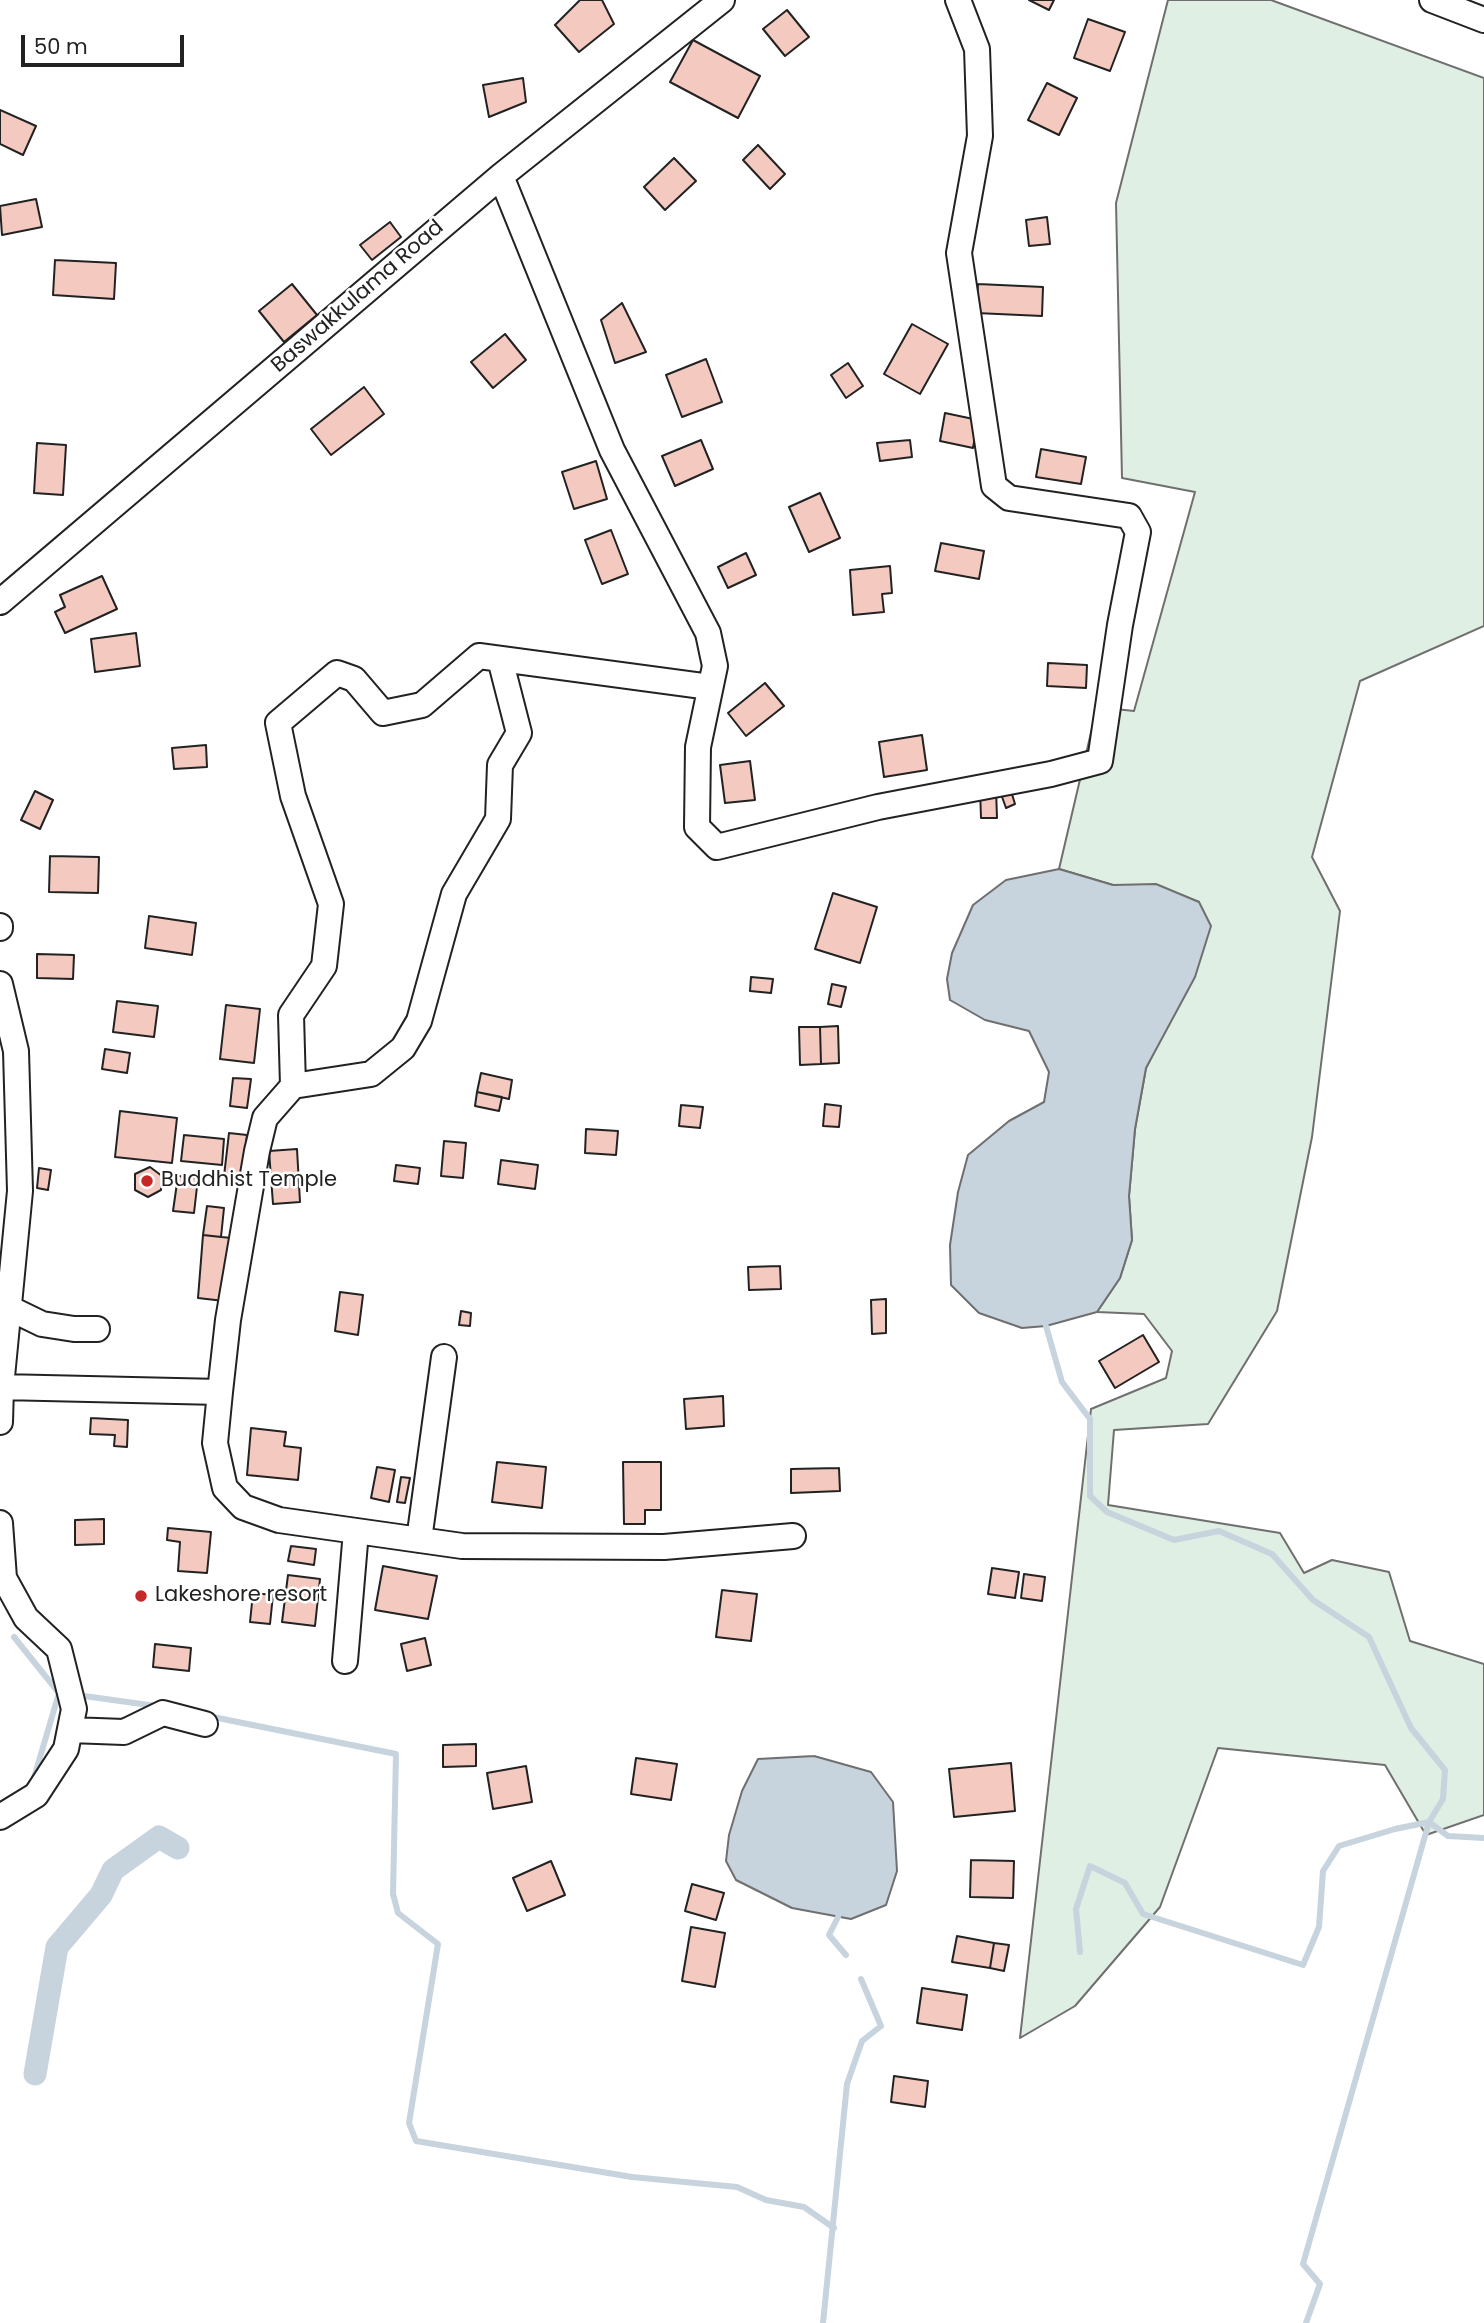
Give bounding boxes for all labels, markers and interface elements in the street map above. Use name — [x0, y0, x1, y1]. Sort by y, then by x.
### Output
scale bar — [24, 21, 187, 65]
text: 50 m — [34, 32, 88, 61]
street label: Baswakkulama Road — [267, 215, 449, 379]
place label: Buddhist Temple — [161, 1168, 337, 1194]
marker: Buddhist Temple — [139, 1173, 155, 1189]
place label: Lakeshore resort — [155, 1583, 327, 1609]
marker: Lakeshore resort — [133, 1588, 149, 1604]

